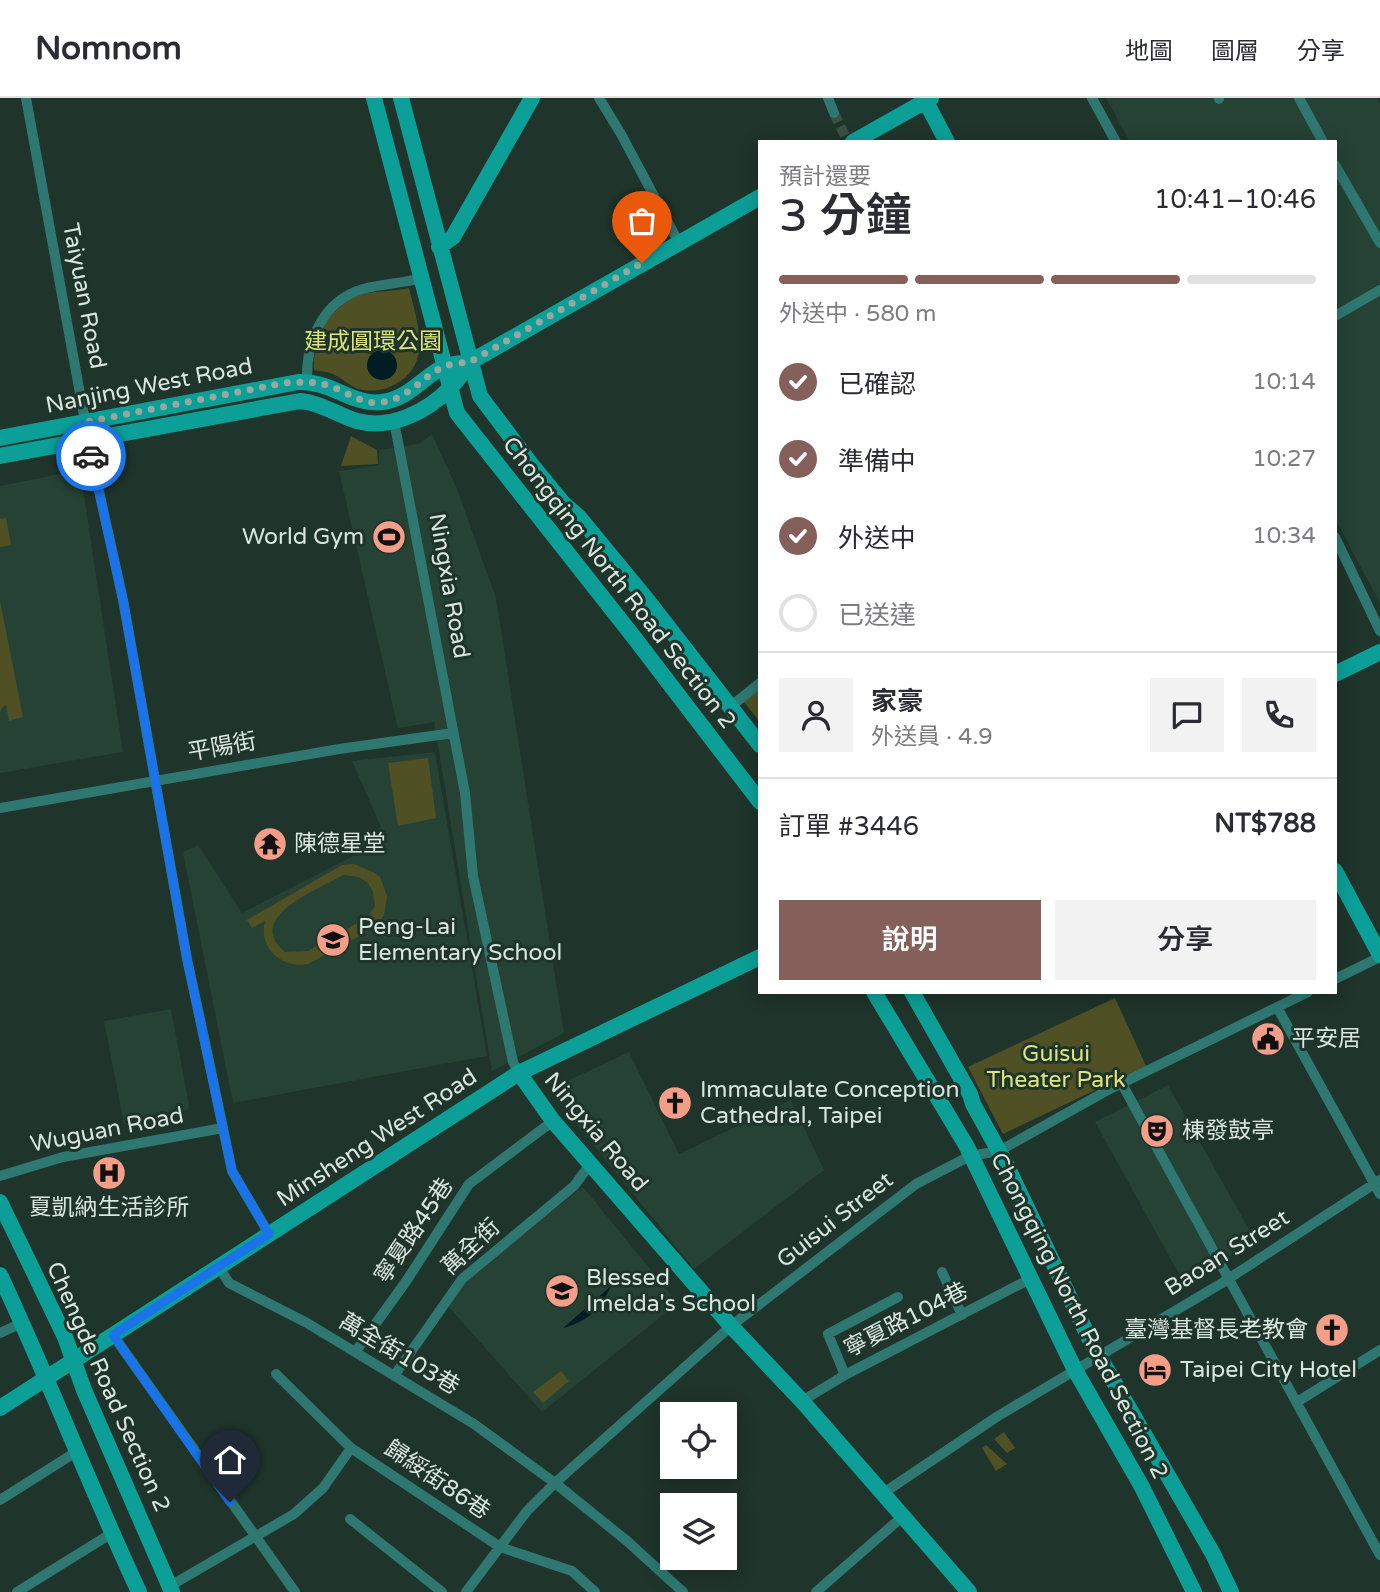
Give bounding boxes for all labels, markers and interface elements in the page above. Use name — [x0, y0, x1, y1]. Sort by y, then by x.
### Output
text: Nomnom — [35, 29, 182, 68]
text: 地圖 — [1125, 37, 1173, 66]
text: 圖層 — [1211, 37, 1259, 66]
text: 分享 — [1297, 37, 1345, 66]
text: 預計還要 — [779, 163, 871, 191]
text: 10:41–10:46 — [1154, 184, 1316, 215]
text: 3 分鐘 — [779, 189, 912, 244]
pin — [612, 191, 672, 263]
icon: bag — [623, 202, 661, 240]
street label: Taiyuan Road — [56, 221, 112, 371]
text: 外送中 · 580 m — [779, 300, 936, 328]
park label: 建成圓環公園 — [304, 328, 442, 356]
street label: Nanjing West Road — [43, 352, 255, 420]
icon: check — [779, 363, 817, 401]
text: 10:14 — [1252, 368, 1316, 396]
text: 已確認 — [838, 369, 916, 400]
courier — [56, 421, 126, 491]
street label: Chongqing North Road Section 2 — [496, 431, 742, 735]
icon: car — [72, 437, 110, 475]
icon: check — [779, 440, 817, 478]
text: 10:27 — [1252, 445, 1316, 473]
text: 準備中 — [838, 446, 916, 477]
street label: Ningxia Road — [422, 511, 476, 661]
icon: check — [779, 517, 817, 555]
sports icon: World Gym — [370, 518, 408, 556]
text: 10:34 — [1252, 522, 1316, 550]
place label: World Gym — [242, 523, 364, 551]
text: 外送中 — [838, 523, 916, 554]
text: 已送達 — [838, 600, 916, 631]
button: person — [779, 678, 853, 752]
button: chat — [1150, 678, 1224, 752]
button: phone — [1242, 678, 1316, 752]
text: 家豪 — [871, 686, 923, 717]
text: 外送員 · 4.9 — [871, 723, 993, 751]
street label: 平陽街 — [186, 727, 258, 767]
text: NT$788 — [1214, 808, 1316, 839]
text: 訂單 #3446 — [779, 811, 919, 842]
temple icon: 陳德星堂 — [251, 825, 289, 863]
place label: 陳德星堂 — [294, 830, 386, 858]
button: 說明 — [779, 900, 1041, 980]
button: 分享 — [1055, 900, 1316, 980]
place label: Peng-Lai Elementary School — [358, 913, 562, 967]
school or university icon: Peng-Lai Elementary School — [314, 921, 352, 959]
public building icon: 平安居 — [1249, 1020, 1287, 1058]
place label: 平安居 — [1292, 1025, 1361, 1053]
park label: Guisui Theater Park — [986, 1040, 1126, 1094]
street label: Minsheng West Road — [272, 1063, 482, 1213]
street label: Ningxia Road — [538, 1067, 654, 1197]
place label: Immaculate Conception Cathedral, Taipei — [700, 1076, 959, 1130]
church icon: Immaculate Conception Cathedral, Taipei — [656, 1084, 694, 1122]
street label: Wuguan Road — [28, 1101, 186, 1159]
theatre icon: 棟發鼓亭 — [1138, 1112, 1176, 1150]
place label: 棟發鼓亭 — [1182, 1117, 1274, 1145]
street label: Chongqing North Road Section 2 — [984, 1148, 1174, 1484]
hospital icon: 夏凱納生活診所 — [90, 1154, 128, 1192]
street label: Guisui Street — [771, 1166, 899, 1274]
street label: 寧夏路45巷 — [369, 1173, 459, 1289]
place label: 夏凱納生活診所 — [29, 1194, 190, 1222]
street label: Baoan Street — [1160, 1204, 1295, 1302]
street label: 萬全街 — [436, 1213, 506, 1281]
street label: Chengde Road Section 2 — [40, 1257, 176, 1517]
place label: Blessed Imelda's School — [586, 1264, 756, 1318]
school or university icon: Blessed Imelda's School — [543, 1272, 581, 1310]
street label: 寧夏路104巷 — [839, 1277, 973, 1363]
street label: 萬全街103巷 — [334, 1307, 464, 1401]
church icon: 臺灣基督長老教會 — [1313, 1311, 1351, 1349]
place label: 臺灣基督長老教會 — [1124, 1316, 1308, 1344]
hotel icon: Taipei City Hotel — [1136, 1351, 1174, 1389]
place label: Taipei City Hotel — [1180, 1356, 1357, 1384]
map controls — [660, 1402, 737, 1570]
button: locate — [660, 1402, 737, 1479]
pin — [200, 1430, 260, 1502]
street label: 歸綏街86巷 — [379, 1435, 495, 1525]
icon: home — [211, 1441, 249, 1479]
button: layers — [660, 1493, 737, 1570]

